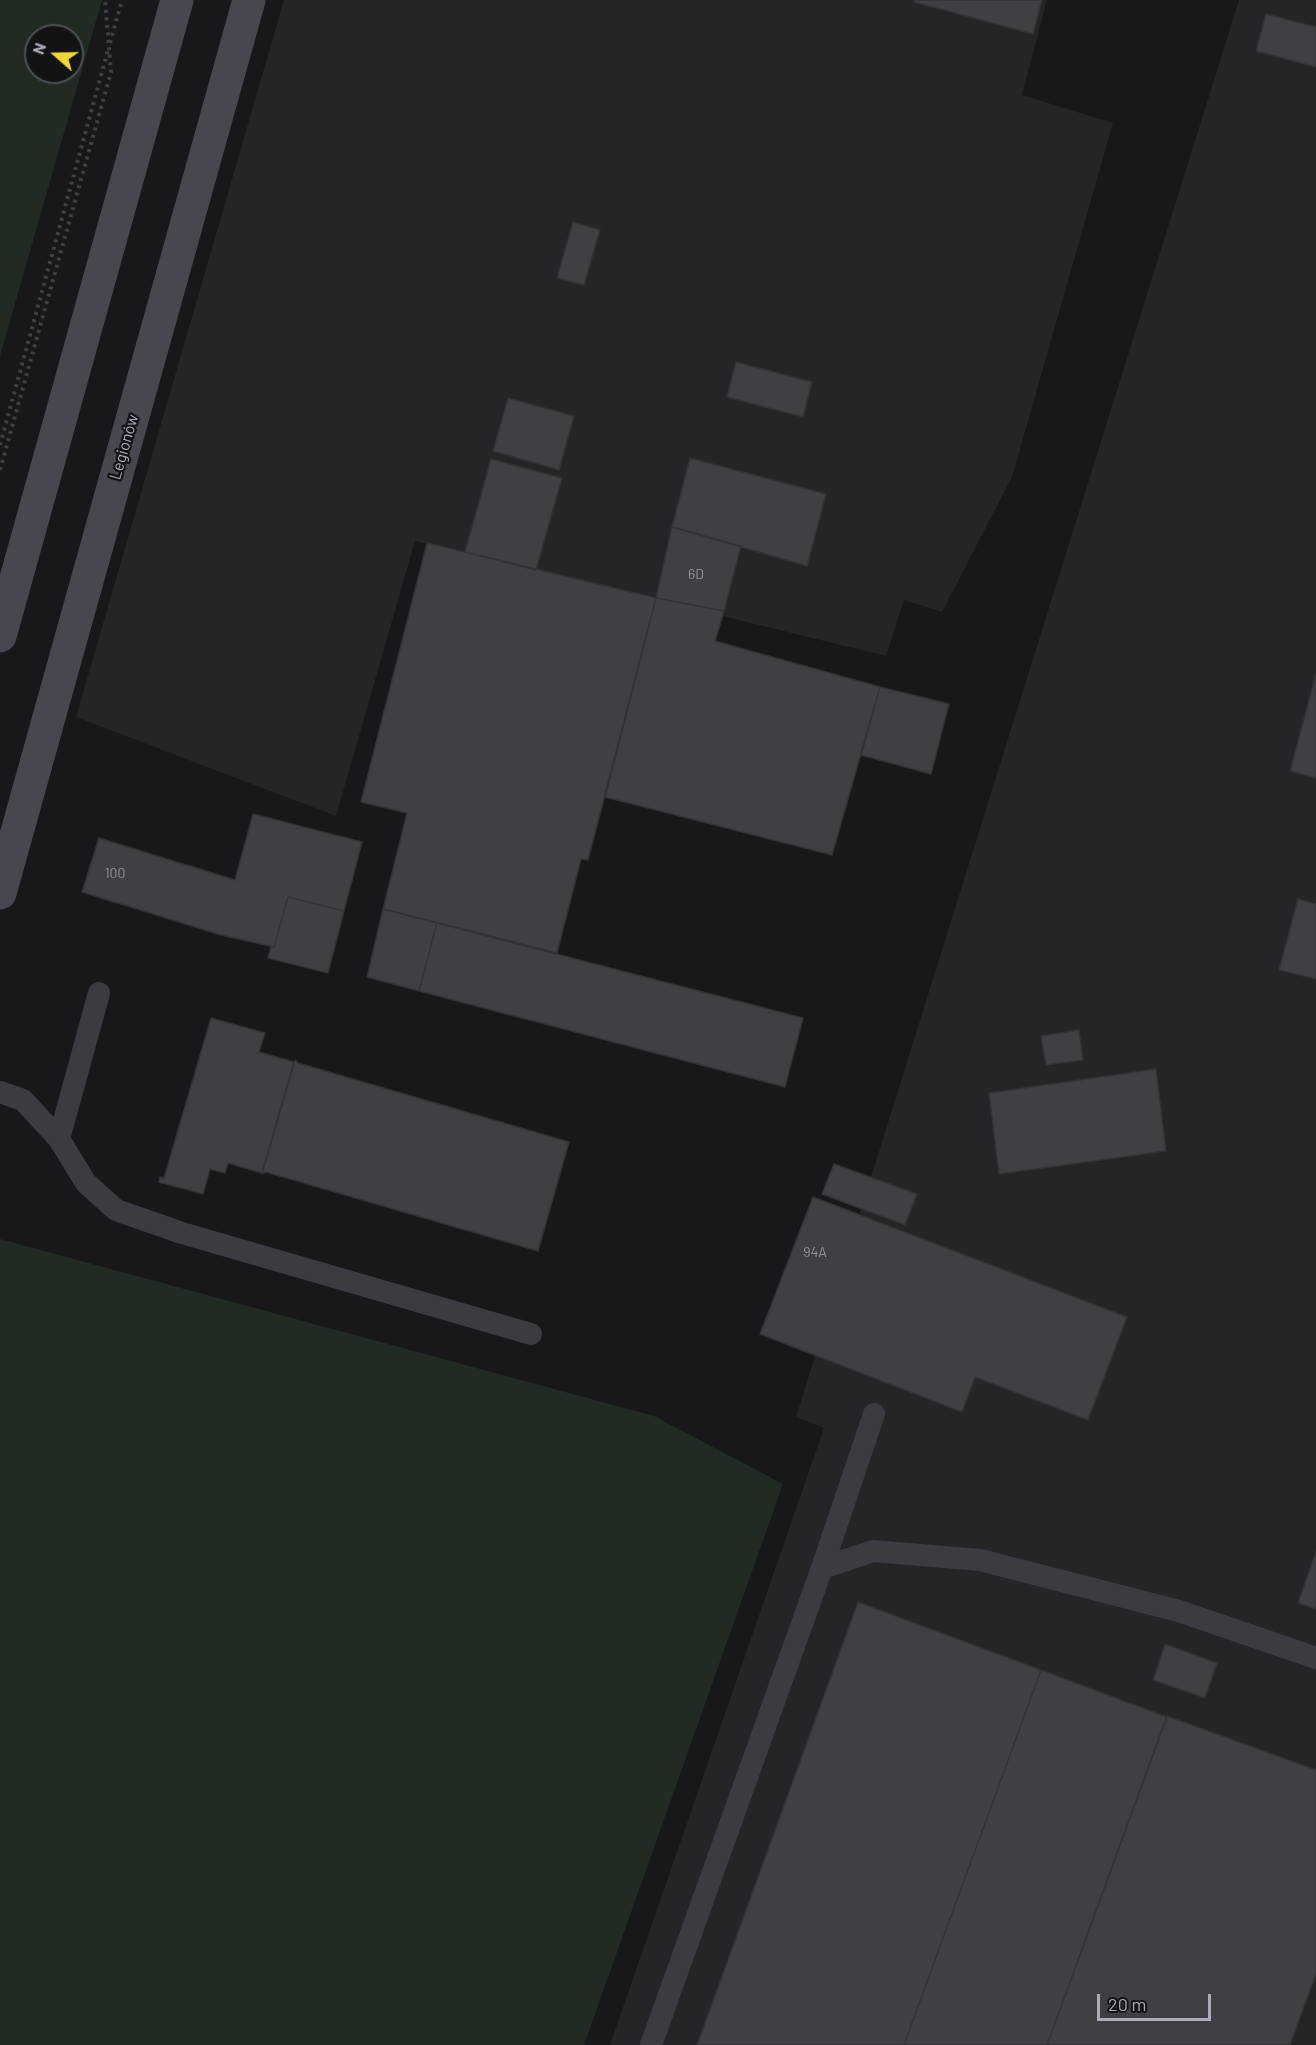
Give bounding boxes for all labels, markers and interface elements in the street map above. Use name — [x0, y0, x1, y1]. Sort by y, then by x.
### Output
north arrow — [24, 24, 84, 84]
text: N — [28, 40, 49, 57]
street label: Legionów — [105, 412, 143, 482]
house number: 6D — [688, 566, 704, 582]
house number: 100 — [105, 865, 125, 881]
house number: 94A — [803, 1244, 827, 1260]
scale bar — [1100, 1982, 1214, 2020]
text: 20 m — [1108, 1993, 1146, 2015]

